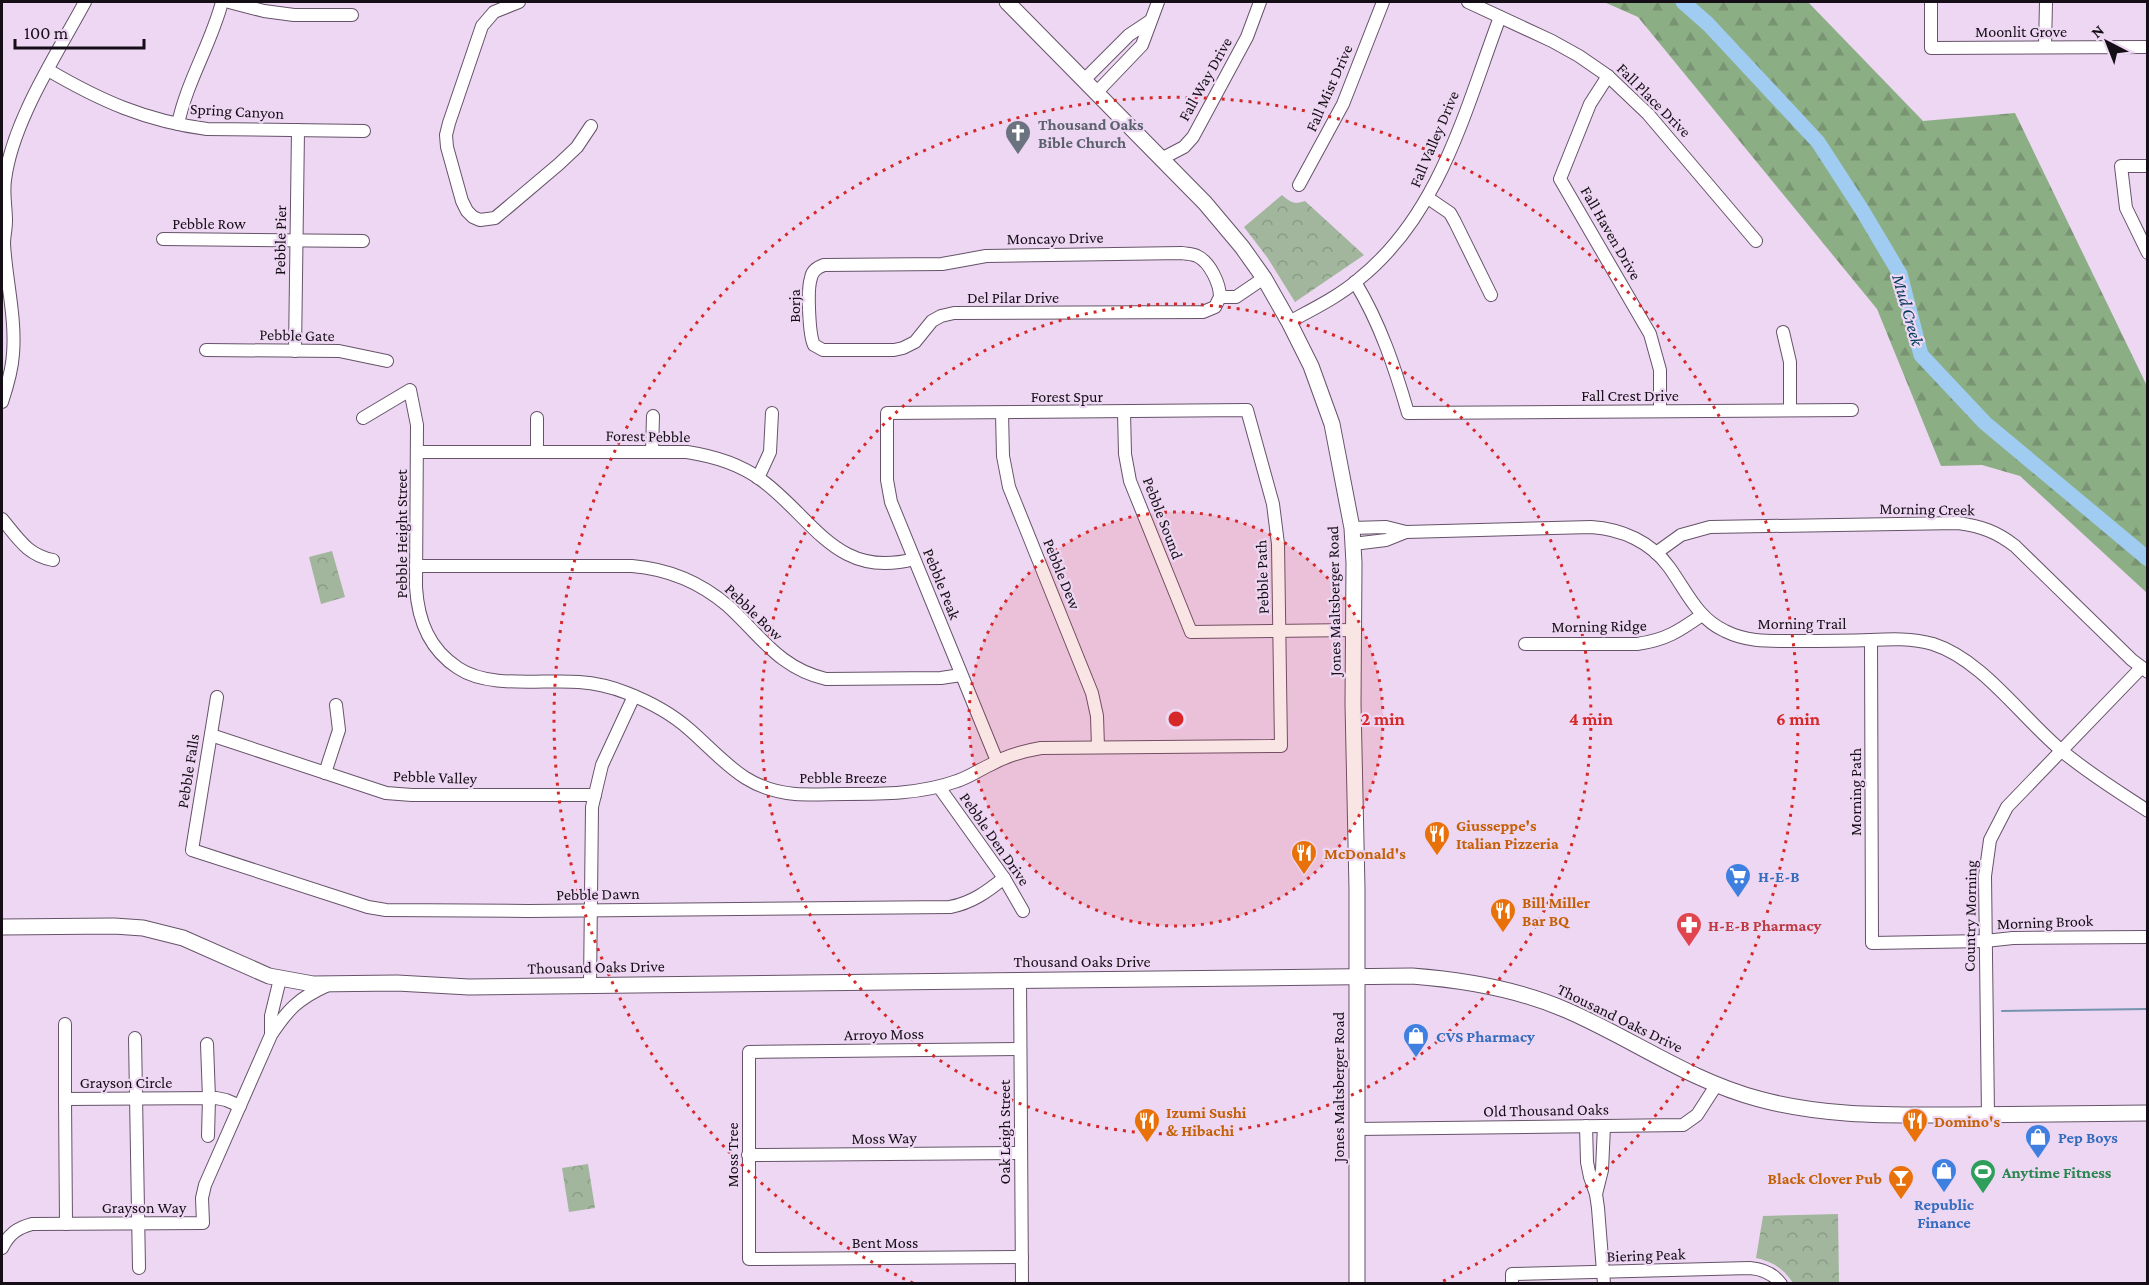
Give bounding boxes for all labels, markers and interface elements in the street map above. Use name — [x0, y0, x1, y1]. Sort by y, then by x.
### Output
scale bar — [15, 12, 144, 50]
north arrow — [2077, 12, 2137, 72]
text: N — [2088, 21, 2107, 41]
text: 100 m — [24, 23, 69, 43]
street label: Moonlit Grove — [1975, 23, 2067, 40]
street label: Fall Way Drive — [1175, 34, 1236, 124]
street label: Fall Mist Drive — [1302, 42, 1356, 134]
street label: Fall Place Drive — [1614, 60, 1694, 140]
street label: Fall Valley Drive — [1406, 88, 1463, 190]
street label: Spring Canyon — [189, 100, 285, 123]
place label: Thousand Oaks Bible Church — [1038, 116, 1144, 151]
church icon: Thousand Oaks Bible Church — [1003, 118, 1033, 156]
street label: Fall Haven Drive — [1577, 183, 1645, 283]
street label: Pebble Pier — [271, 204, 289, 275]
street label: Pebble Row — [172, 215, 246, 232]
street label: Moncayo Drive — [1006, 229, 1104, 248]
water label: Mud Creek — [1888, 271, 1928, 349]
street label: Borja — [786, 289, 804, 323]
street label: Del Pilar Drive — [967, 289, 1059, 306]
street label: Pebble Gate — [259, 326, 335, 344]
street label: Fall Crest Drive — [1581, 387, 1679, 404]
street label: Forest Spur — [1031, 388, 1104, 406]
street label: Forest Pebble — [605, 427, 691, 445]
street label: Pebble Height Street — [393, 469, 411, 599]
street label: Pebble Sound — [1140, 475, 1187, 562]
street label: Morning Creek — [1879, 500, 1975, 519]
street label: Jones Maltsberger Road — [1324, 525, 1345, 678]
street label: Pebble Dew — [1040, 536, 1084, 612]
street label: Pebble Path — [1252, 539, 1272, 614]
street label: Pebble Peak — [920, 546, 964, 622]
street label: Pebble Bow — [722, 580, 787, 644]
street label: Morning Trail — [1758, 615, 1846, 633]
street label: Morning Ridge — [1551, 617, 1647, 636]
centre of rings — [1166, 709, 1186, 729]
text: 2 min — [1361, 709, 1405, 729]
text: 4 min — [1569, 709, 1614, 729]
text: 6 min — [1776, 709, 1821, 729]
street label: Pebble Falls — [174, 733, 202, 809]
street label: Morning Path — [1847, 748, 1865, 836]
street label: Pebble Valley — [393, 767, 478, 788]
street label: Pebble Breeze — [799, 769, 887, 786]
street label: Pebble Den Drive — [957, 789, 1033, 889]
place label: Giusseppe's Italian Pizzeria — [1456, 817, 1559, 852]
restaurant icon: Giusseppe's Italian Pizzeria — [1422, 819, 1452, 857]
restaurant icon: McDonald's — [1289, 838, 1319, 876]
place label: McDonald's — [1324, 845, 1406, 862]
street label: Country Morning — [1961, 860, 1980, 972]
supermarket icon: H-E-B — [1723, 861, 1753, 899]
place label: H-E-B — [1758, 868, 1800, 885]
street label: Pebble Dawn — [556, 885, 640, 903]
place label: Bill Miller Bar BQ — [1522, 894, 1591, 929]
restaurant icon: Bill Miller Bar BQ — [1488, 896, 1518, 934]
pharmacy icon: H-E-B Pharmacy — [1674, 910, 1704, 948]
street label: Morning Brook — [1996, 912, 2094, 933]
place label: H-E-B Pharmacy — [1708, 917, 1822, 934]
street label: Thousand Oaks Drive — [1013, 953, 1151, 970]
street label: Thousand Oaks Drive — [527, 957, 665, 977]
street label: Thousand Oaks Drive — [1555, 980, 1685, 1056]
street label: Jones Maltsberger Road — [1330, 1011, 1348, 1164]
shop icon: CVS Pharmacy — [1401, 1021, 1431, 1059]
street label: Arroyo Moss — [844, 1025, 924, 1044]
place label: CVS Pharmacy — [1436, 1028, 1535, 1045]
street label: Grayson Circle — [80, 1074, 172, 1092]
street label: Oak Leigh Street — [996, 1079, 1014, 1184]
street label: Old Thousand Oaks — [1483, 1100, 1609, 1120]
place label: Izumi Sushi & Hibachi — [1166, 1104, 1247, 1139]
restaurant icon: Izumi Sushi & Hibachi — [1132, 1106, 1162, 1144]
restaurant icon: Domino's — [1900, 1106, 1930, 1144]
place label: Domino's — [1934, 1113, 2001, 1130]
shop icon: Pep Boys — [2023, 1122, 2053, 1160]
street label: Moss Tree — [724, 1123, 741, 1187]
street label: Moss Way — [851, 1129, 918, 1148]
place label: Pep Boys — [2058, 1129, 2118, 1146]
shop icon: Republic Finance — [1929, 1156, 1959, 1194]
sports icon: Anytime Fitness — [1968, 1157, 1998, 1195]
bar icon: Black Clover Pub — [1886, 1163, 1916, 1201]
place label: Anytime Fitness — [2001, 1164, 2112, 1181]
place label: Black Clover Pub — [1768, 1170, 1882, 1187]
place label: Republic Finance — [1914, 1196, 1974, 1231]
street label: Grayson Way — [102, 1199, 187, 1217]
street label: Bent Moss — [852, 1234, 918, 1251]
street label: Biering Peak — [1606, 1245, 1686, 1266]

